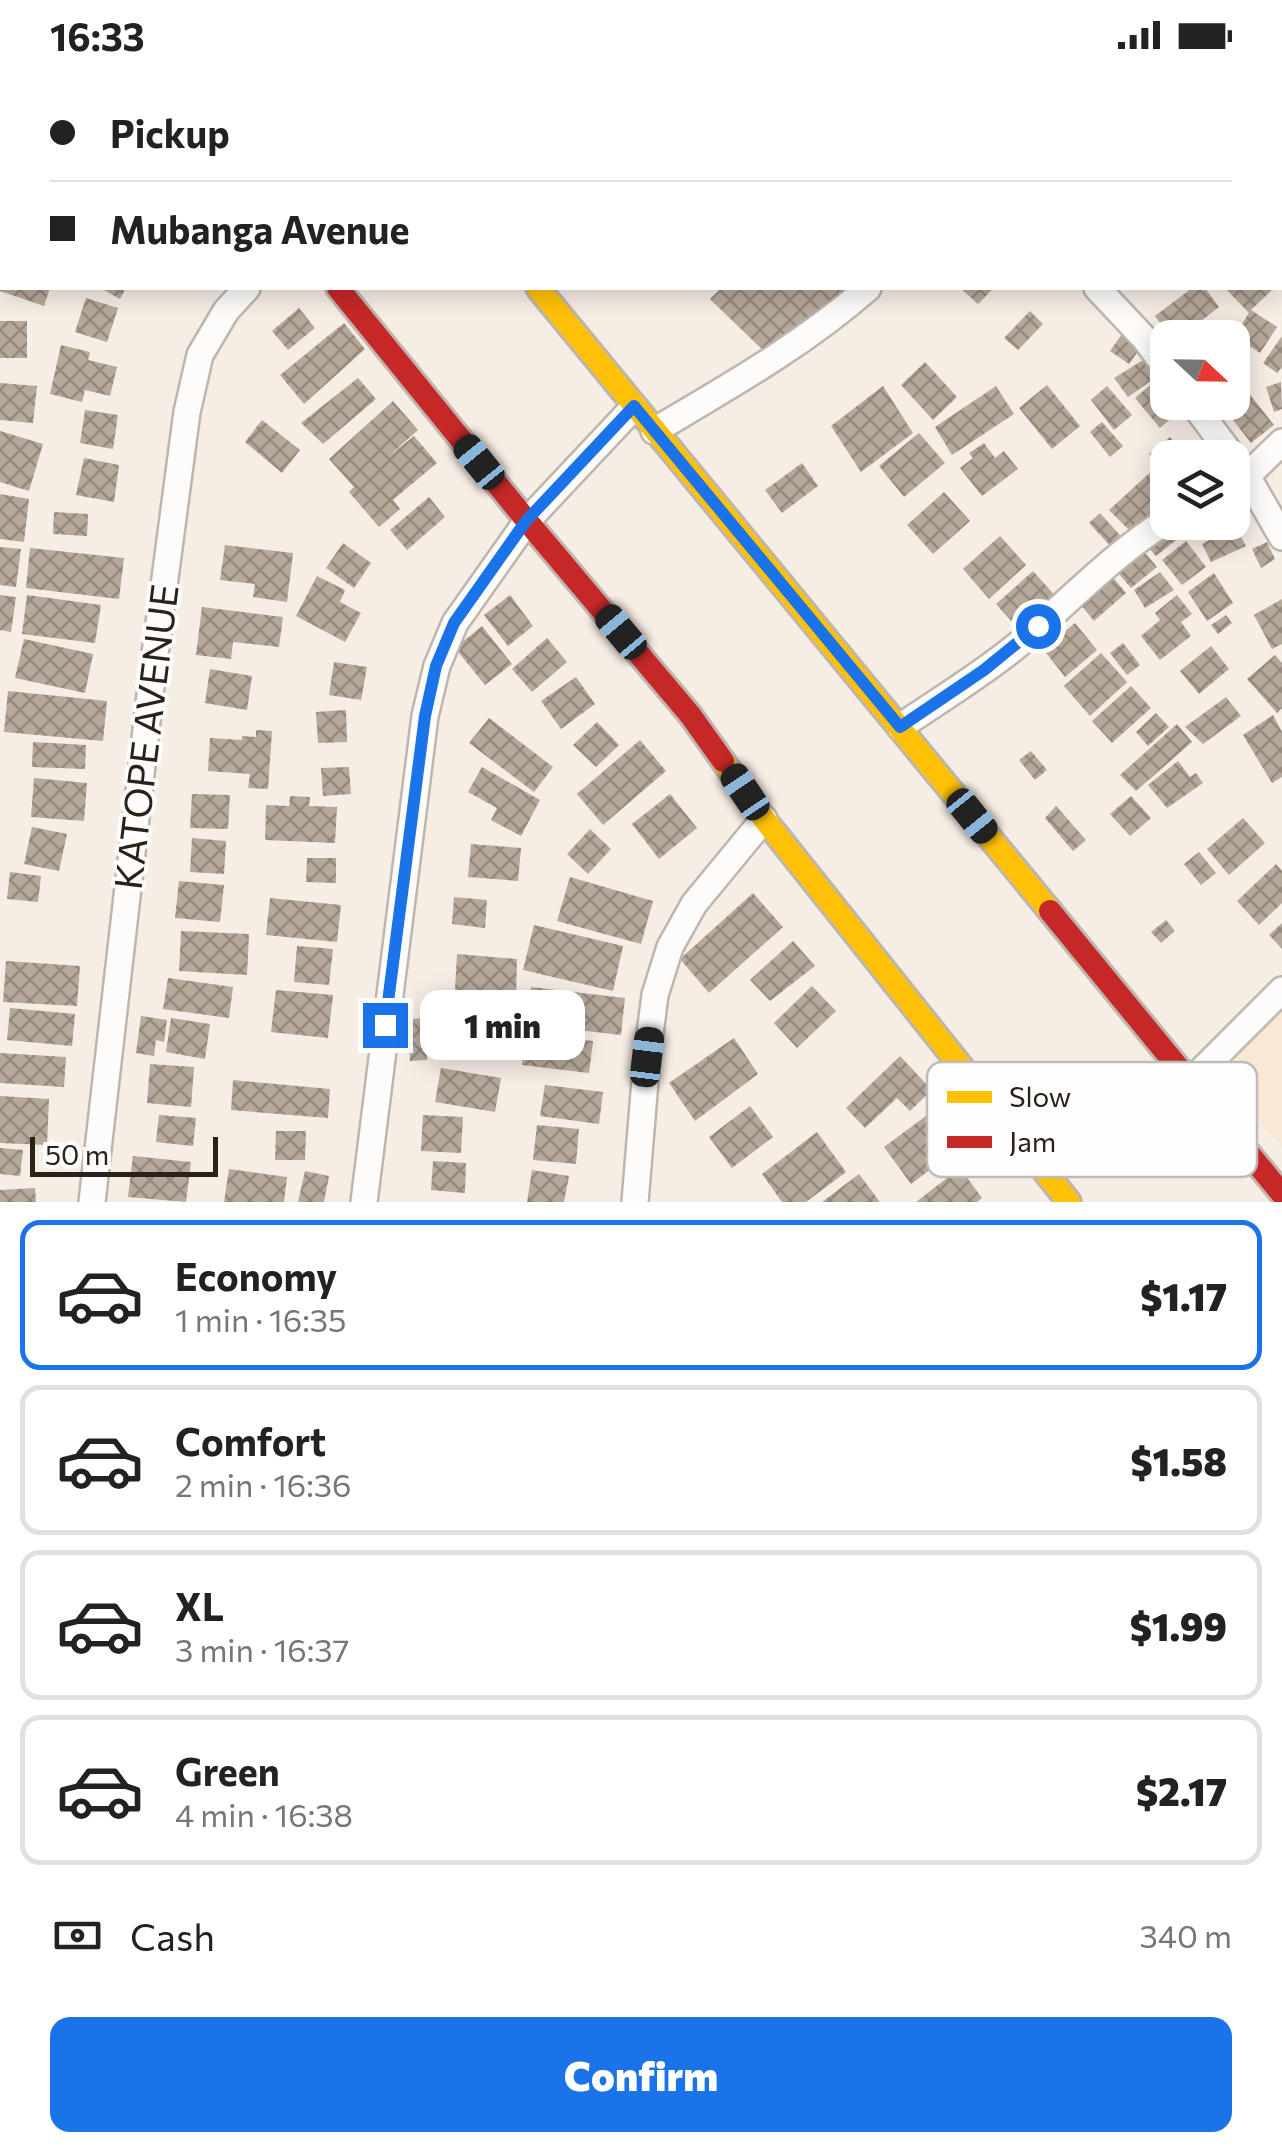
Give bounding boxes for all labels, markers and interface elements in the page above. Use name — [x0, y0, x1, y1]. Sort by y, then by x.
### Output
text: 16:33 — [50, 12, 145, 59]
text: Pickup — [110, 109, 230, 156]
text: Mubanga Avenue — [110, 205, 410, 252]
north arrow — [1150, 320, 1250, 420]
map controls — [1150, 320, 1250, 540]
car — [448, 429, 510, 495]
button: layers — [1150, 440, 1250, 540]
street label: KATOPE AVENUE — [102, 581, 187, 892]
car — [590, 599, 652, 665]
route start — [1016, 604, 1061, 649]
car — [716, 759, 774, 825]
car — [941, 783, 1003, 849]
callout: 1 min — [420, 990, 585, 1060]
route end — [363, 1003, 408, 1048]
text: 1 min — [464, 1005, 541, 1045]
car — [628, 1025, 666, 1089]
legend — [927, 1062, 1257, 1177]
text: Slow — [1009, 1079, 1071, 1113]
text: Jam — [1009, 1124, 1056, 1158]
scale bar — [30, 1132, 218, 1176]
text: 50 m — [45, 1137, 109, 1171]
icon: car — [55, 1250, 145, 1340]
text: Economy — [175, 1252, 337, 1299]
text: $1.17 — [1140, 1272, 1227, 1319]
text: 1 min · 16:35 — [175, 1299, 346, 1339]
icon: car — [55, 1415, 145, 1505]
text: Comfort — [175, 1417, 326, 1464]
text: $1.58 — [1130, 1437, 1227, 1484]
text: 2 min · 16:36 — [175, 1464, 352, 1504]
icon: car — [55, 1580, 145, 1670]
text: XL — [175, 1582, 224, 1629]
text: $1.99 — [1130, 1602, 1227, 1649]
text: 3 min · 16:37 — [175, 1629, 349, 1669]
icon: car — [55, 1745, 145, 1835]
text: Green — [175, 1747, 280, 1794]
text: $2.17 — [1136, 1767, 1227, 1814]
text: 4 min · 16:38 — [175, 1794, 353, 1834]
icon: cash — [50, 1908, 105, 1963]
text: Cash — [130, 1912, 215, 1959]
text: 340 m — [1140, 1915, 1232, 1955]
button: Confirm — [50, 2017, 1232, 2132]

